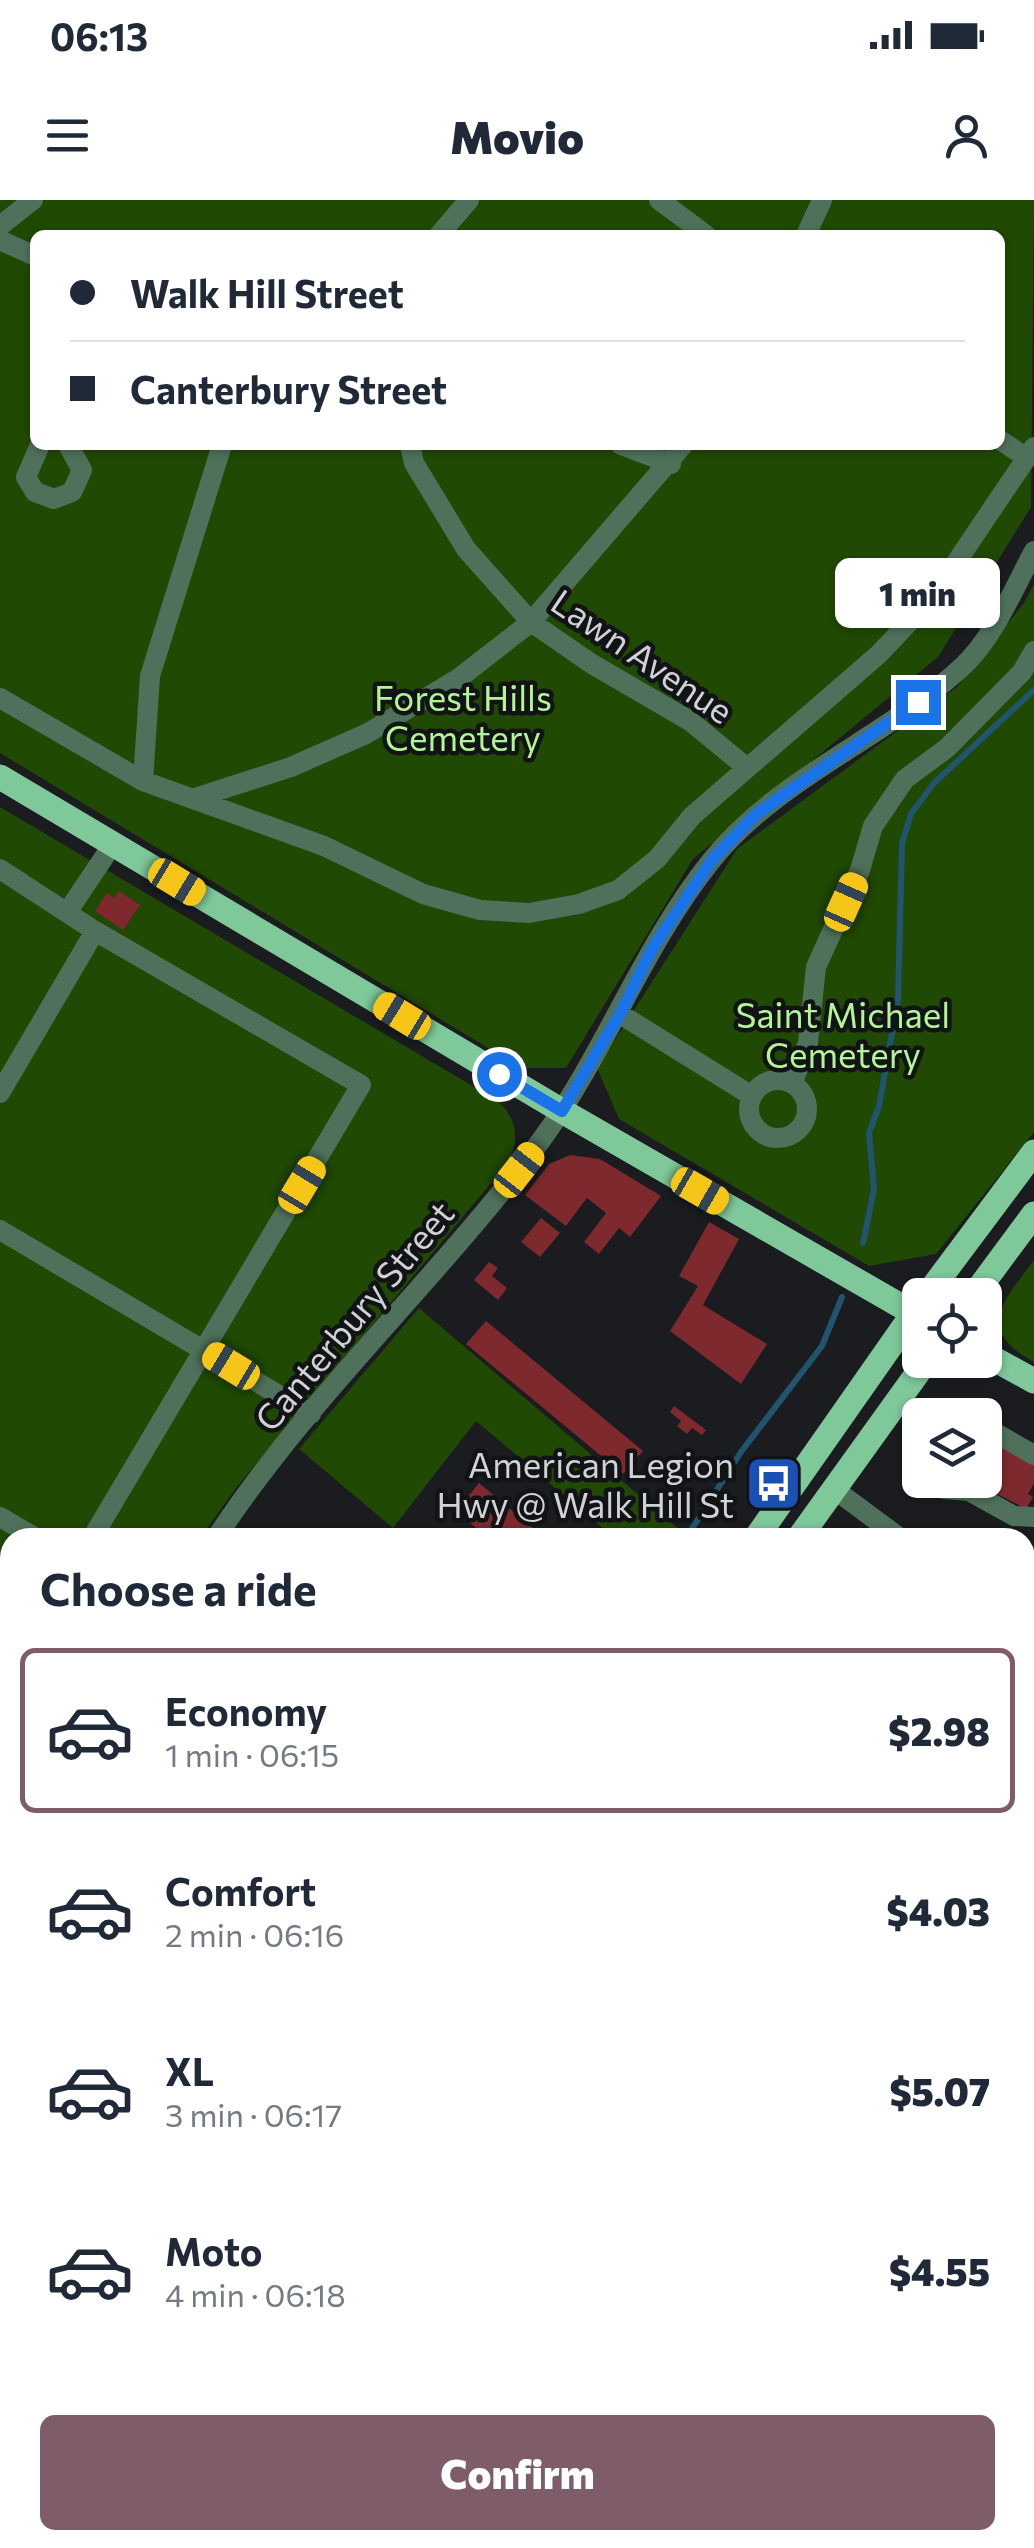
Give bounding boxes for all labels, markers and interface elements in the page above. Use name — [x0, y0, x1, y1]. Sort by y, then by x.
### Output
text: 06:13 — [50, 12, 148, 59]
icon: menu — [40, 108, 95, 163]
text: Movio — [450, 108, 584, 163]
icon: person — [939, 108, 994, 163]
text: Walk Hill Street — [130, 269, 404, 316]
text: Canterbury Street — [130, 365, 447, 412]
callout: 1 min — [836, 557, 1000, 627]
text: 1 min — [879, 573, 956, 613]
street label: Lawn Avenue — [544, 579, 742, 731]
park label: Forest Hills Cemetery — [374, 675, 552, 758]
route end — [896, 680, 941, 725]
car — [144, 854, 210, 910]
car — [820, 868, 872, 936]
car — [369, 988, 435, 1044]
park label: Saint Michael Cemetery — [736, 992, 950, 1075]
route start — [477, 1052, 522, 1097]
car — [489, 1137, 549, 1203]
car — [274, 1152, 330, 1218]
car — [667, 1163, 733, 1219]
street label: Canterbury Street — [244, 1191, 462, 1439]
map controls — [902, 1278, 1002, 1498]
button: locate — [902, 1278, 1002, 1378]
car — [198, 1338, 264, 1394]
button: layers — [902, 1398, 1002, 1498]
place label: American Legion Hwy @ Walk Hill St — [436, 1442, 734, 1525]
bus stop icon: American Legion Hwy @ Walk Hill St — [743, 1453, 803, 1513]
text: Choose a ride — [40, 1560, 317, 1615]
icon: car — [45, 1686, 135, 1776]
text: Economy — [165, 1687, 327, 1734]
text: $2.98 — [888, 1707, 990, 1754]
text: 1 min · 06:15 — [165, 1734, 339, 1774]
icon: car — [45, 1866, 135, 1956]
text: Comfort — [165, 1867, 316, 1914]
text: $4.03 — [887, 1887, 990, 1934]
text: 2 min · 06:16 — [165, 1914, 344, 1954]
icon: car — [45, 2046, 135, 2136]
text: XL — [165, 2047, 214, 2094]
text: $5.07 — [889, 2067, 990, 2114]
text: 3 min · 06:17 — [165, 2094, 342, 2134]
icon: car — [45, 2226, 135, 2316]
text: Moto — [165, 2227, 263, 2274]
text: $4.55 — [889, 2247, 990, 2294]
text: 4 min · 06:18 — [165, 2274, 346, 2314]
button: Confirm — [40, 2415, 995, 2530]

